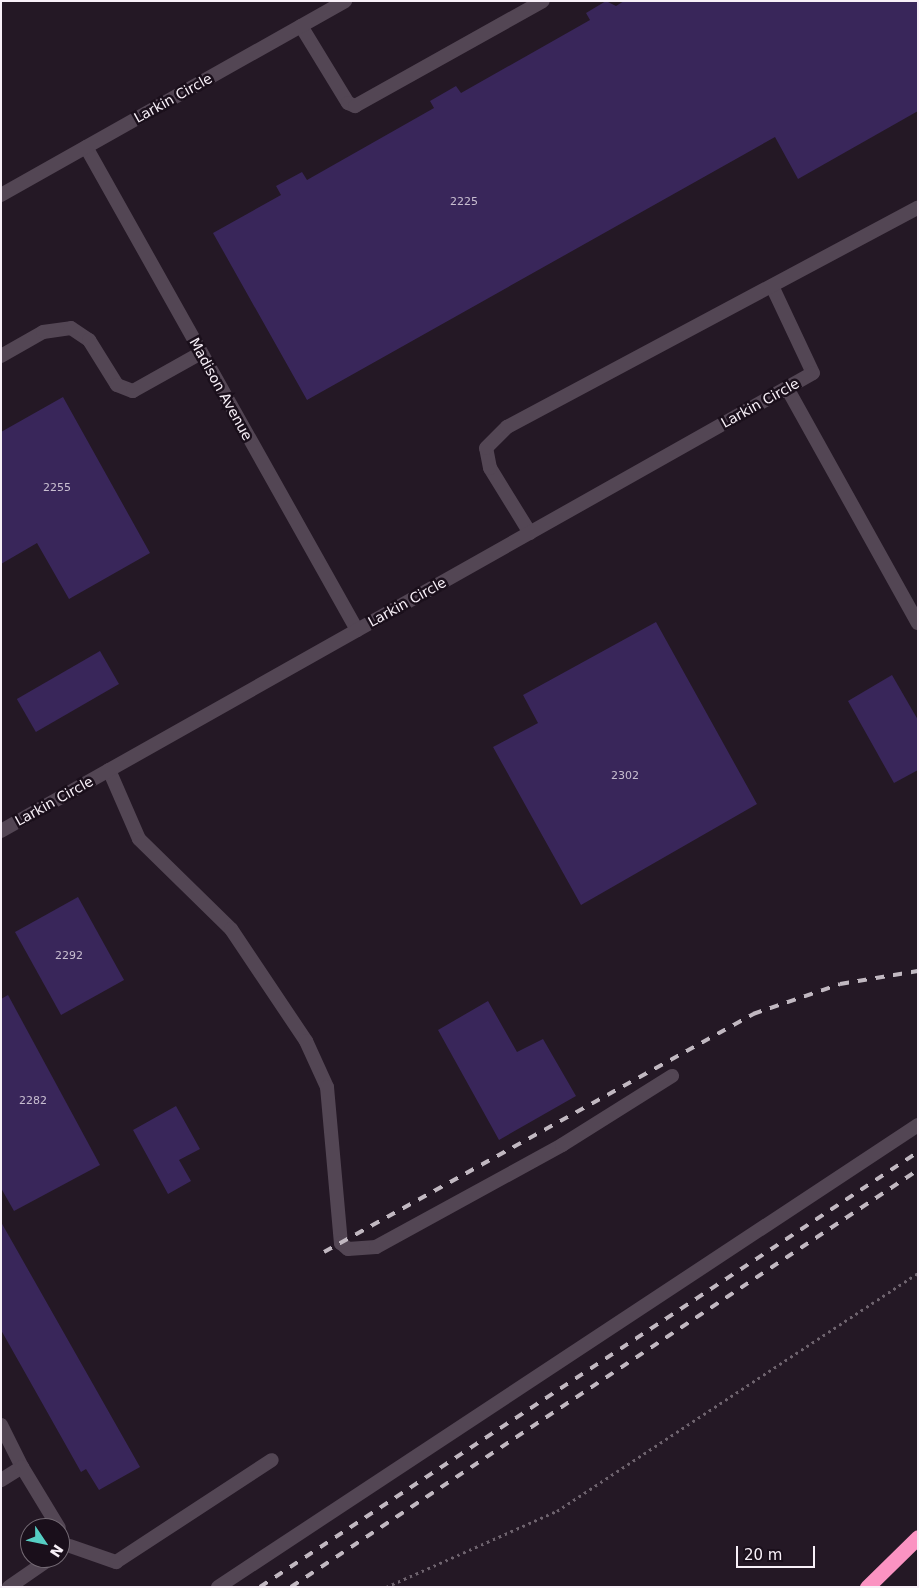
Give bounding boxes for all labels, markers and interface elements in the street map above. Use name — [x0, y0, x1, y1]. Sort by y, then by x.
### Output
street label: Larkin Circle — [131, 70, 215, 126]
house number: 2225 — [450, 195, 478, 209]
street label: Madison Avenue — [186, 335, 256, 443]
street label: Larkin Circle — [718, 375, 802, 431]
house number: 2255 — [43, 481, 71, 495]
street label: Larkin Circle — [365, 574, 449, 630]
house number: 2302 — [611, 769, 639, 783]
street label: Larkin Circle — [12, 773, 96, 829]
house number: 2292 — [55, 949, 83, 963]
house number: 2282 — [19, 1094, 47, 1108]
north arrow — [20, 1518, 70, 1568]
scale bar — [739, 1536, 818, 1568]
text: N — [47, 1541, 67, 1560]
text: 20 m — [744, 1546, 782, 1564]

